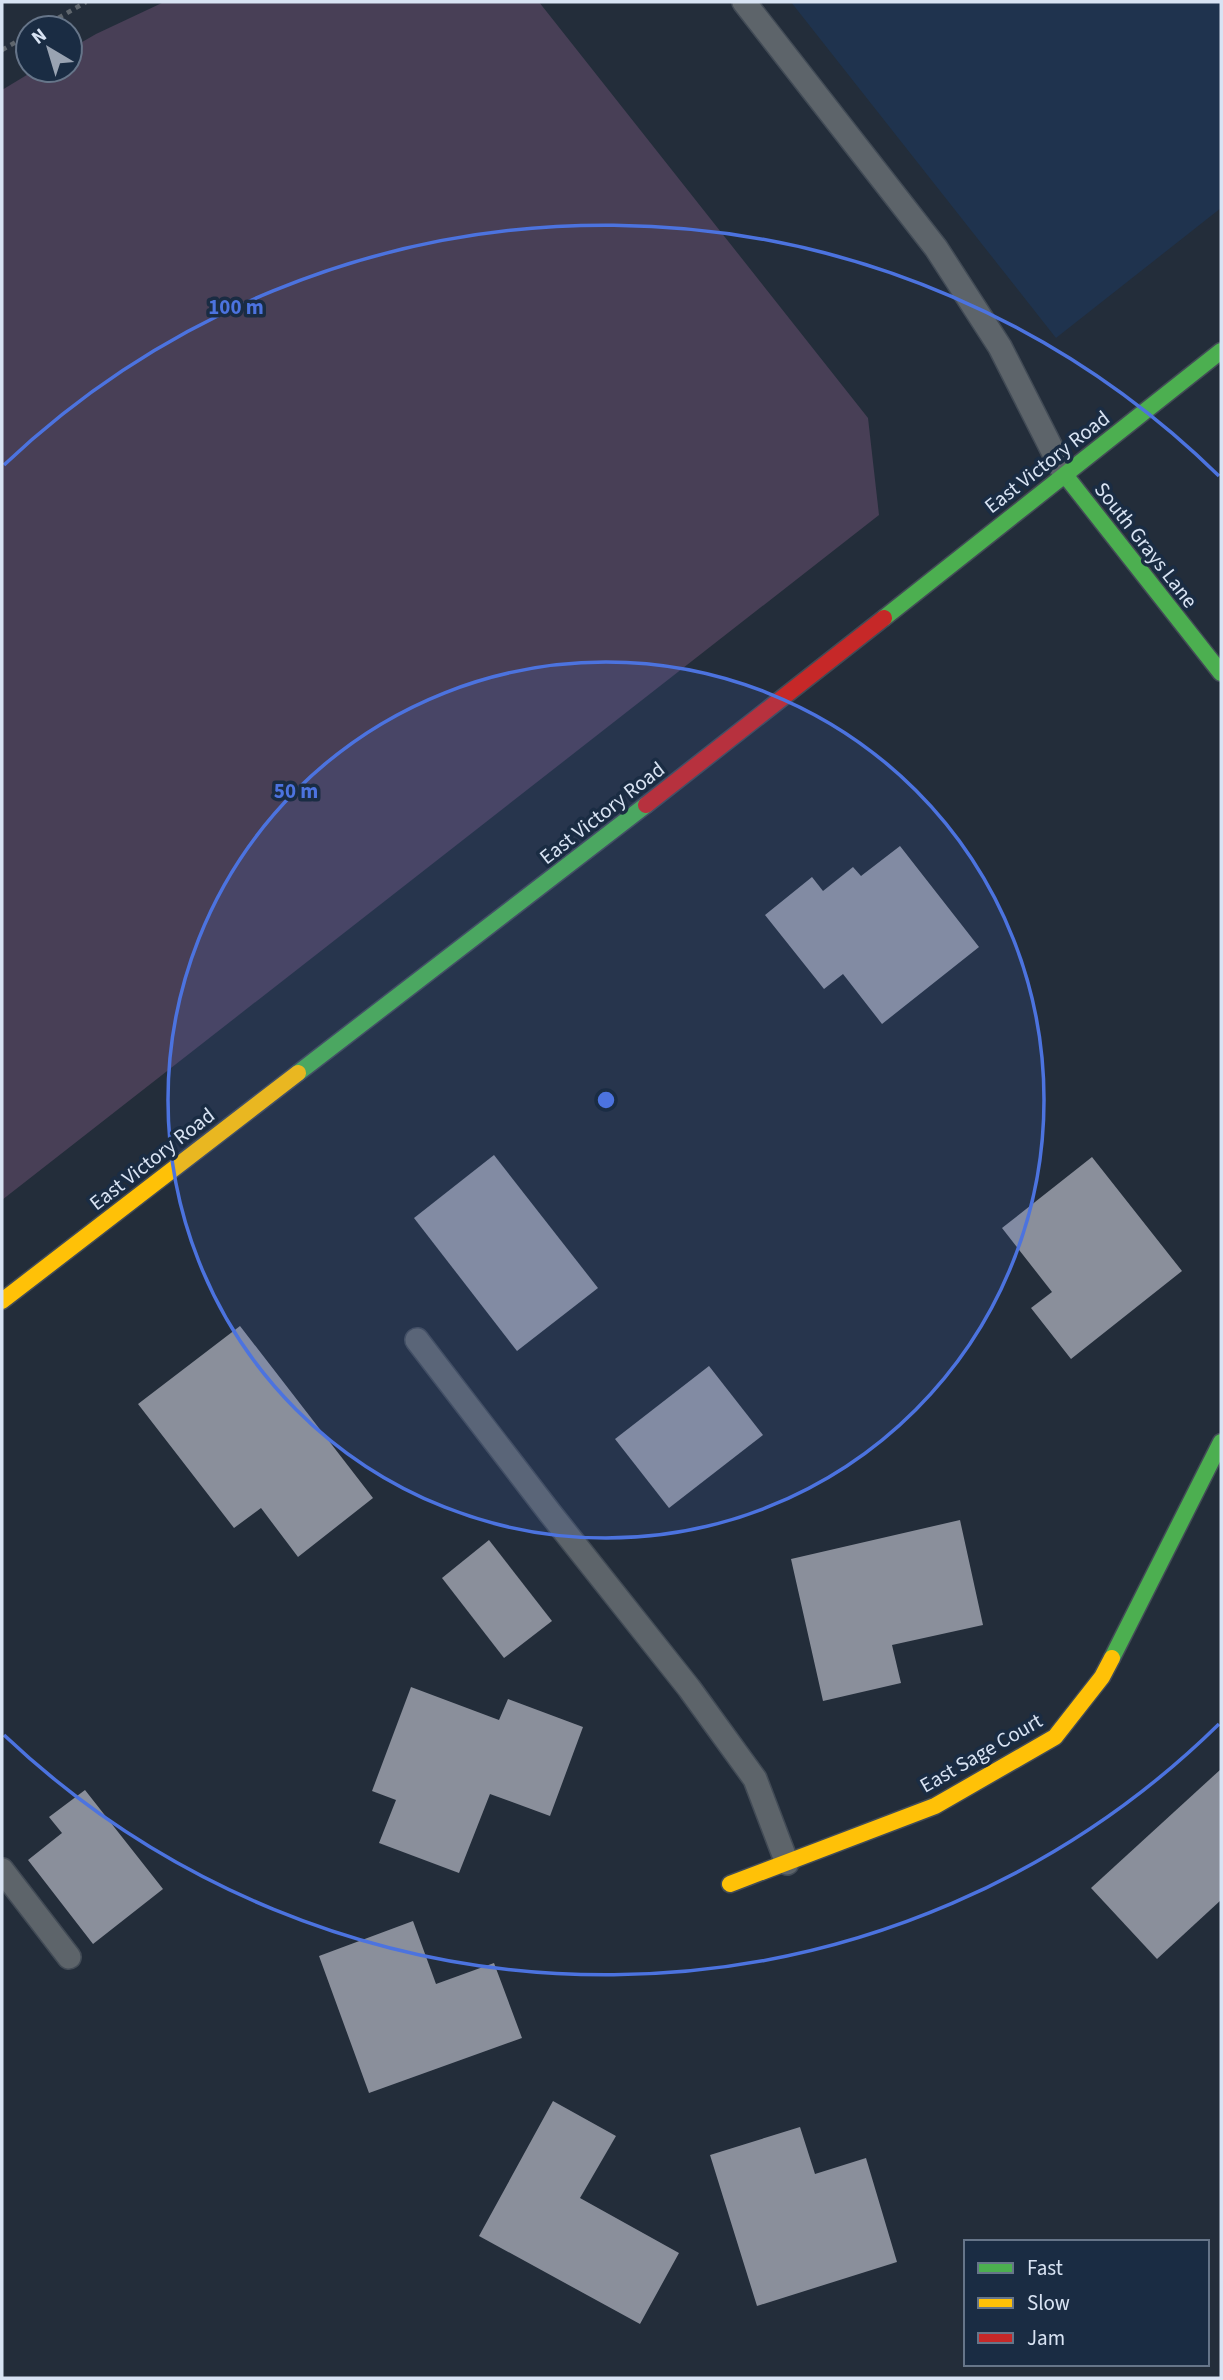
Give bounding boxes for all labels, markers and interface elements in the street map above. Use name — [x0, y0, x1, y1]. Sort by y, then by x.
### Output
north arrow — [14, 14, 84, 84]
text: N — [26, 22, 53, 51]
text: 100 m — [208, 292, 264, 322]
street label: East Victory Road — [978, 403, 1116, 521]
street label: South Grays Lane — [1087, 476, 1205, 614]
street label: East Victory Road — [533, 754, 671, 872]
text: 50 m — [274, 776, 318, 806]
centre of rings — [594, 1088, 618, 1112]
street label: East Victory Road — [83, 1100, 221, 1218]
street label: East Sage Court — [914, 1706, 1048, 1800]
legend — [964, 2240, 1209, 2366]
text: Fast — [1027, 2253, 1063, 2283]
text: Slow — [1027, 2288, 1070, 2318]
text: Jam — [1027, 2323, 1065, 2353]

